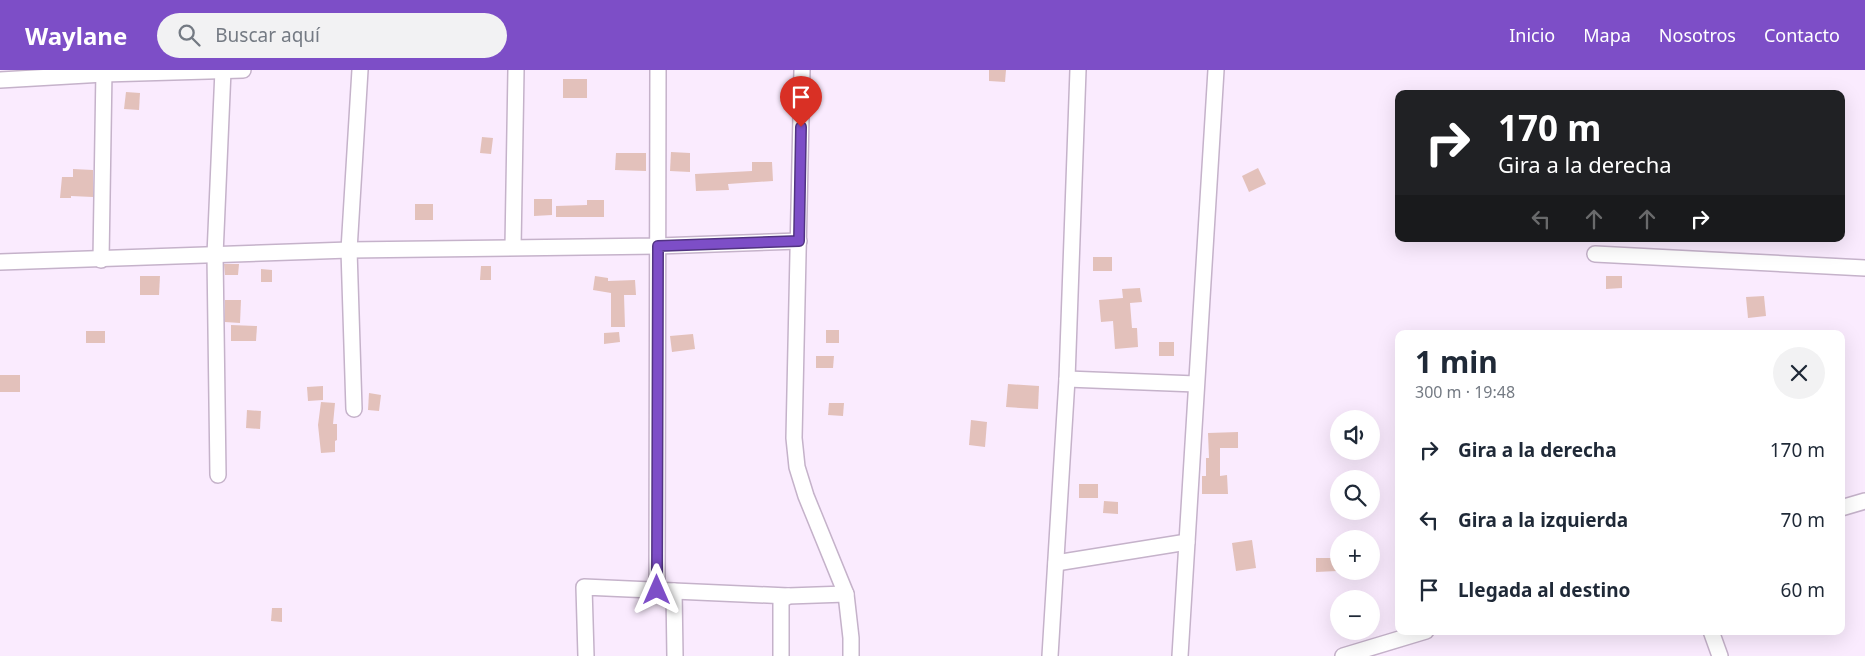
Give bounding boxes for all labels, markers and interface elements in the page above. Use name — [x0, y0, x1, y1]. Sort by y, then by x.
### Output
search box — [157, 13, 507, 58]
text: Waylane — [25, 19, 127, 52]
icon: search — [175, 21, 203, 49]
text: Buscar aquí — [215, 22, 320, 48]
text: Inicio — [1509, 23, 1555, 47]
text: Mapa — [1583, 23, 1631, 47]
text: Nosotros — [1659, 23, 1736, 47]
text: Contacto — [1764, 23, 1840, 47]
pin — [780, 76, 822, 127]
icon: arrive — [787, 83, 815, 111]
text: 170 m — [1498, 104, 1601, 151]
icon: right — [1415, 110, 1480, 175]
text: Gira a la derecha — [1498, 149, 1672, 179]
icon: left — [1527, 205, 1555, 233]
icon: ahead — [1580, 205, 1608, 233]
icon: ahead — [1633, 205, 1661, 233]
icon: right — [1686, 205, 1714, 233]
text: 1 min — [1415, 341, 1498, 382]
button: close — [1773, 347, 1825, 399]
text: 300 m · 19:48 — [1415, 381, 1515, 403]
map controls — [1330, 410, 1380, 640]
button: sound — [1330, 410, 1380, 460]
icon: right — [1415, 436, 1443, 464]
text: Gira a la derecha — [1458, 437, 1617, 463]
text: 170 m — [1770, 437, 1825, 463]
button: search — [1330, 470, 1380, 520]
icon: left — [1415, 506, 1443, 534]
text: Gira a la izquierda — [1458, 507, 1628, 533]
text: 70 m — [1781, 507, 1825, 533]
button: + — [1330, 530, 1380, 580]
position arrow — [630, 563, 682, 615]
icon: arrive — [1415, 576, 1443, 604]
text: Llegada al destino — [1458, 577, 1630, 603]
text: 60 m — [1781, 577, 1825, 603]
button: − — [1330, 590, 1380, 640]

